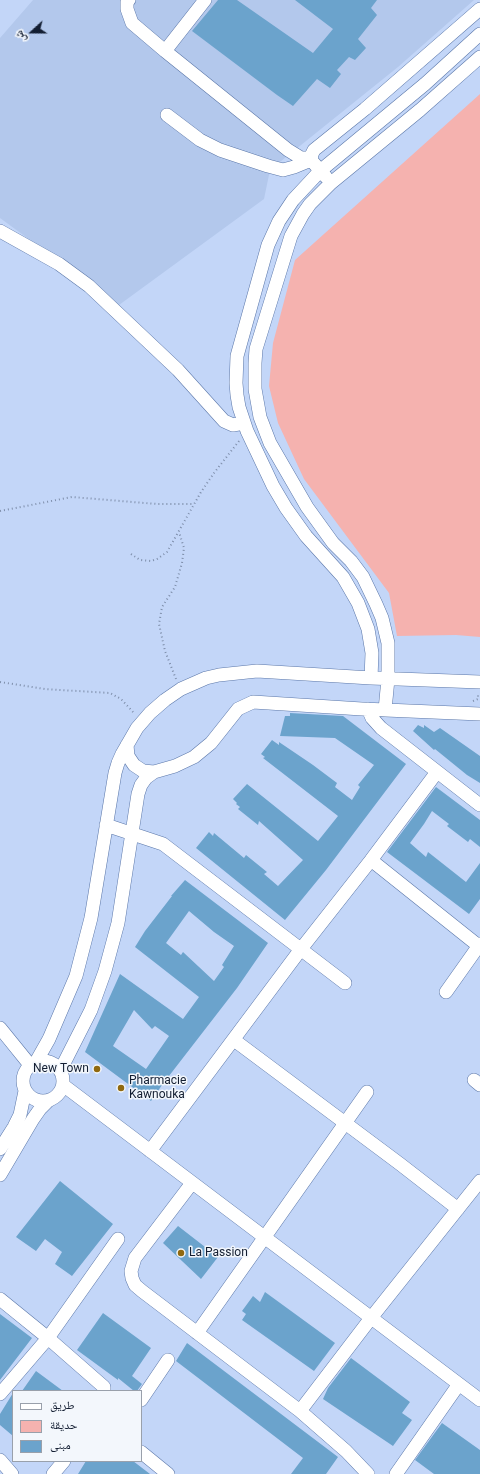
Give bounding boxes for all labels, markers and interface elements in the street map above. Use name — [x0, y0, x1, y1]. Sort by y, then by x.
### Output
north arrow — [12, 12, 52, 52]
text: ش — [12, 29, 28, 44]
place label: New Town — [33, 1062, 89, 1076]
marker: New Town — [92, 1064, 102, 1074]
place label: Pharmacie Kawnouka — [129, 1074, 186, 1102]
marker: Pharmacie Kawnouka — [116, 1083, 126, 1093]
place label: La Passion — [189, 1246, 248, 1260]
marker: La Passion — [176, 1248, 186, 1258]
legend — [12, 1390, 142, 1462]
text: طريق — [50, 1398, 75, 1412]
text: حديقة — [50, 1418, 78, 1432]
text: مبنى — [50, 1438, 71, 1452]

